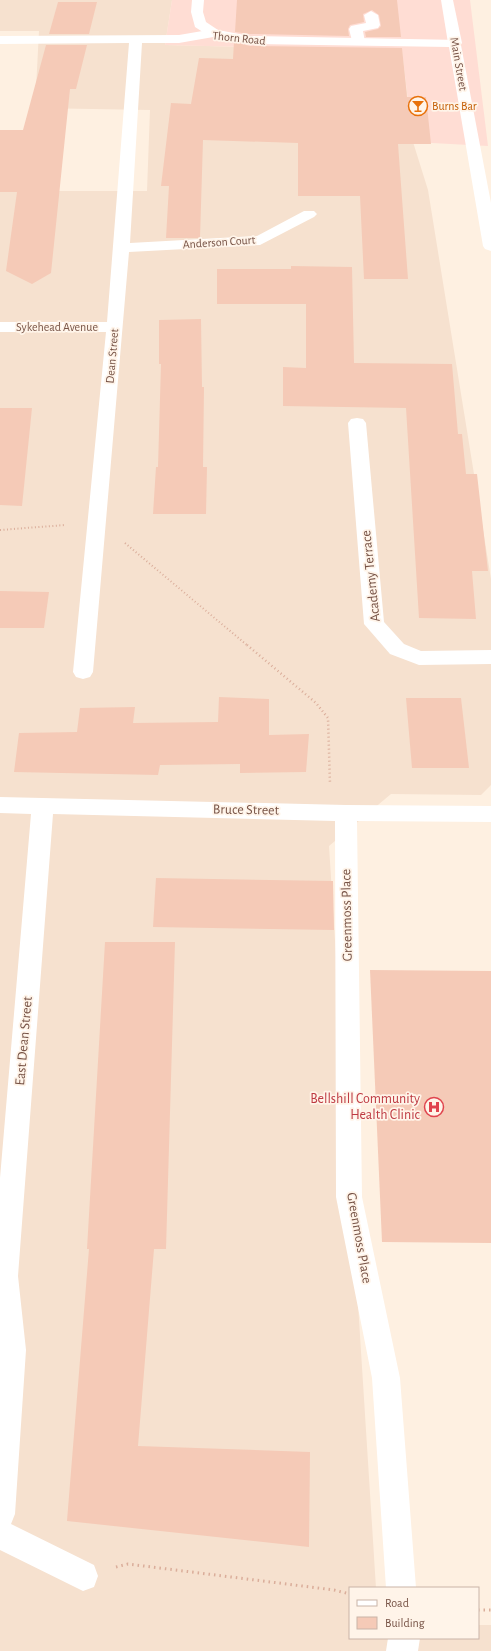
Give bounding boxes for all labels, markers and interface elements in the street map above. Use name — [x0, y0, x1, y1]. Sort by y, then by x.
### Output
street label: Thorn Road — [212, 29, 266, 47]
street label: Main Street — [448, 36, 470, 92]
bar icon: Burns Bar — [407, 95, 429, 117]
place label: Burns Bar — [432, 100, 477, 112]
street label: Anderson Court — [182, 233, 256, 251]
street label: Sykehead Avenue — [16, 321, 98, 334]
street label: Dean Street — [104, 328, 120, 384]
street label: Academy Terrace — [359, 529, 383, 623]
street label: Bruce Street — [213, 802, 280, 818]
street label: Greenmoss Place — [339, 869, 355, 961]
street label: East Dean Street — [13, 995, 35, 1086]
place label: Bellshill Community Health Clinic — [310, 1092, 421, 1122]
hospital icon: Bellshill Community Health Clinic — [423, 1096, 445, 1118]
street label: Greenmoss Place — [344, 1191, 374, 1285]
legend — [349, 1587, 479, 1639]
text: Road — [385, 1597, 409, 1609]
text: Building — [385, 1617, 425, 1629]

